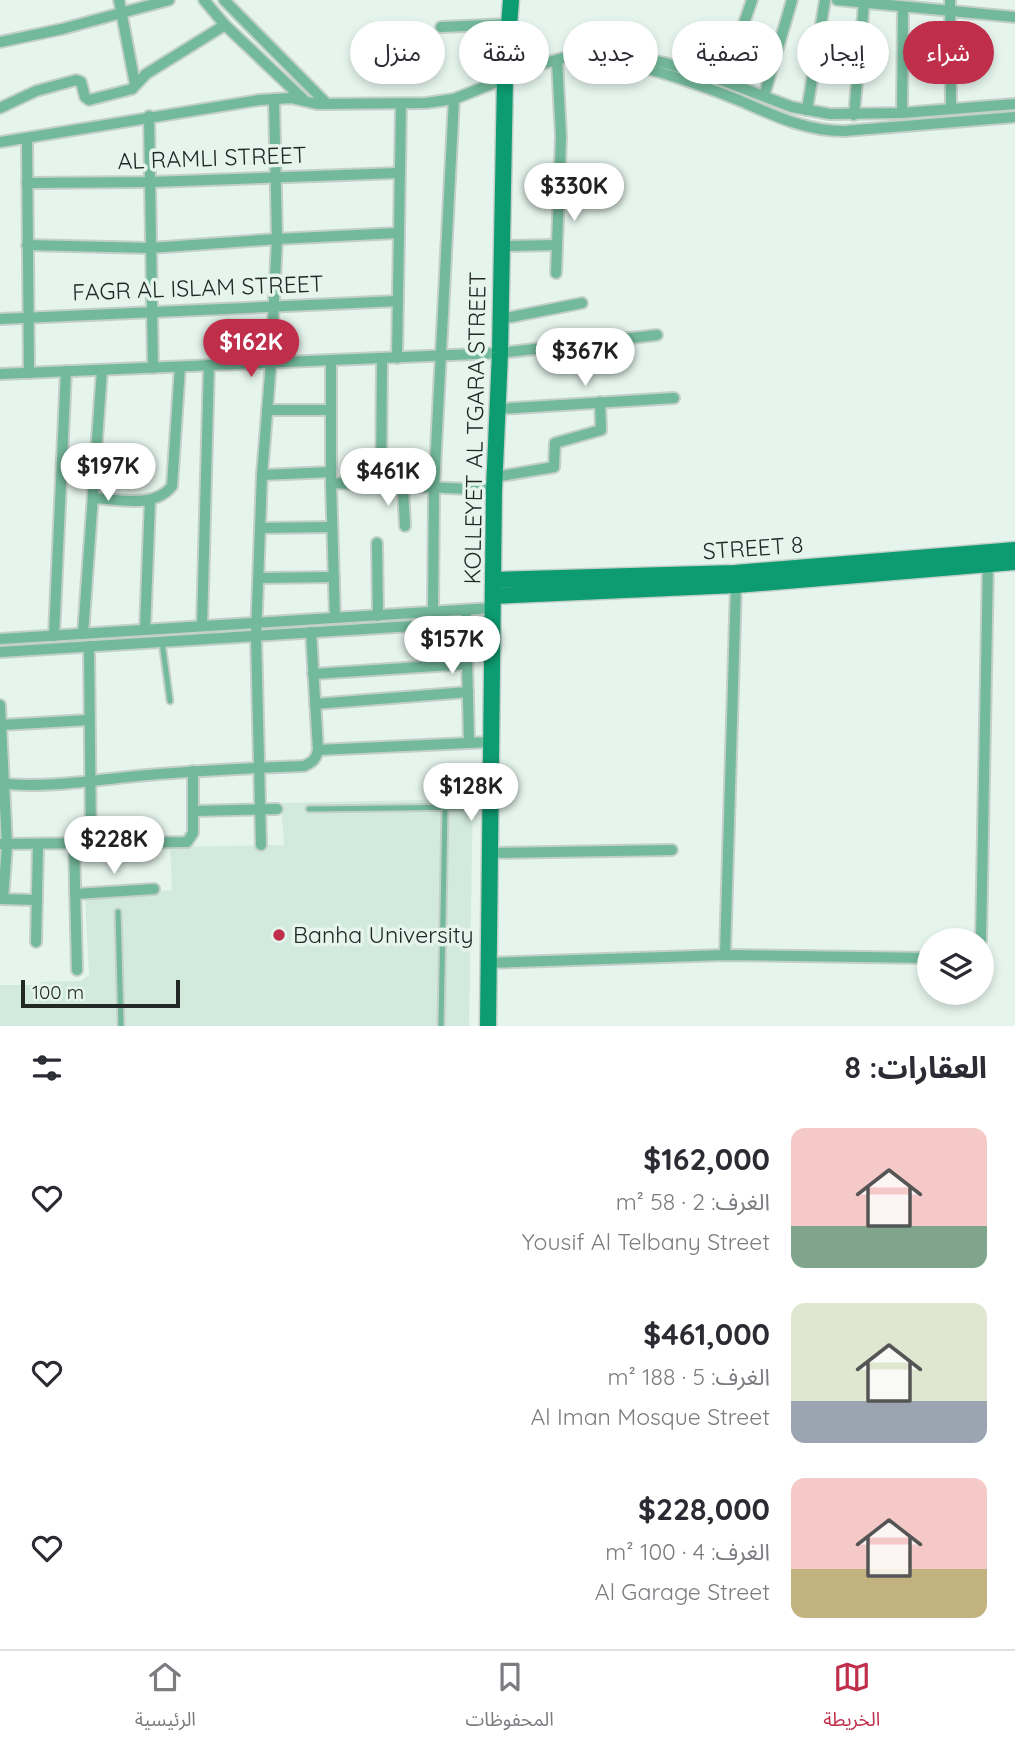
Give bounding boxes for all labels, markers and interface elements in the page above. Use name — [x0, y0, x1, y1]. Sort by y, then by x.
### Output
chip: منزل — [350, 21, 445, 84]
chip: شقة — [459, 21, 549, 84]
chip: جديد — [563, 21, 658, 84]
chip: تصفية — [672, 21, 783, 84]
chip: إيجار — [797, 21, 889, 84]
chip: شراء — [903, 21, 994, 84]
street label: AL RAMLI STREET — [117, 140, 307, 175]
pin: $330K — [525, 164, 623, 223]
text: $330K — [540, 171, 608, 200]
street label: FAGR AL ISLAM STREET — [72, 269, 324, 306]
street label: KOLLEYET AL TGARA STREET — [457, 271, 492, 585]
pin: $162K — [202, 320, 300, 379]
text: $162K — [219, 327, 283, 356]
pin: $367K — [536, 328, 634, 388]
text: $367K — [552, 336, 618, 365]
pin: $197K — [59, 444, 157, 503]
pin: $461K — [339, 448, 437, 508]
text: $197K — [77, 451, 139, 480]
text: $461K — [356, 456, 420, 485]
street label: STREET 8 — [702, 530, 804, 565]
pin: $157K — [403, 616, 501, 676]
text: $157K — [420, 624, 484, 653]
pin: $128K — [422, 764, 520, 823]
text: $128K — [439, 771, 503, 800]
pin: $228K — [65, 816, 163, 876]
text: $228K — [80, 824, 148, 853]
place label: Banha University — [293, 920, 474, 949]
marker: Banha University — [271, 927, 287, 943]
map controls — [917, 928, 994, 1005]
button: layers — [917, 928, 994, 1005]
scale bar — [21, 977, 180, 1009]
text: 100 m — [32, 980, 84, 1004]
text: العقارات: 8 — [844, 1048, 987, 1086]
icon: filters — [28, 1049, 66, 1087]
text: $162,000 — [643, 1140, 770, 1178]
icon: home — [847, 1156, 931, 1240]
icon: heart — [28, 1179, 66, 1217]
text: الغرف: 2 · 58 m² — [616, 1187, 770, 1216]
text: Yousif Al Telbany Street — [522, 1227, 770, 1256]
text: $461,000 — [643, 1315, 770, 1353]
icon: home — [847, 1331, 931, 1415]
icon: heart — [28, 1354, 66, 1392]
text: الغرف: 5 · 188 m² — [607, 1362, 770, 1391]
text: Al Iman Mosque Street — [530, 1402, 770, 1431]
text: $228,000 — [638, 1490, 770, 1528]
icon: home — [847, 1506, 931, 1590]
icon: heart — [28, 1529, 66, 1567]
text: الغرف: 4 · 100 m² — [605, 1537, 770, 1566]
text: Al Garage Street — [595, 1577, 770, 1606]
tab: الرئيسية — [135, 1658, 196, 1740]
tab: المحفوظات — [465, 1658, 554, 1740]
tab: الخريطة — [823, 1658, 880, 1740]

